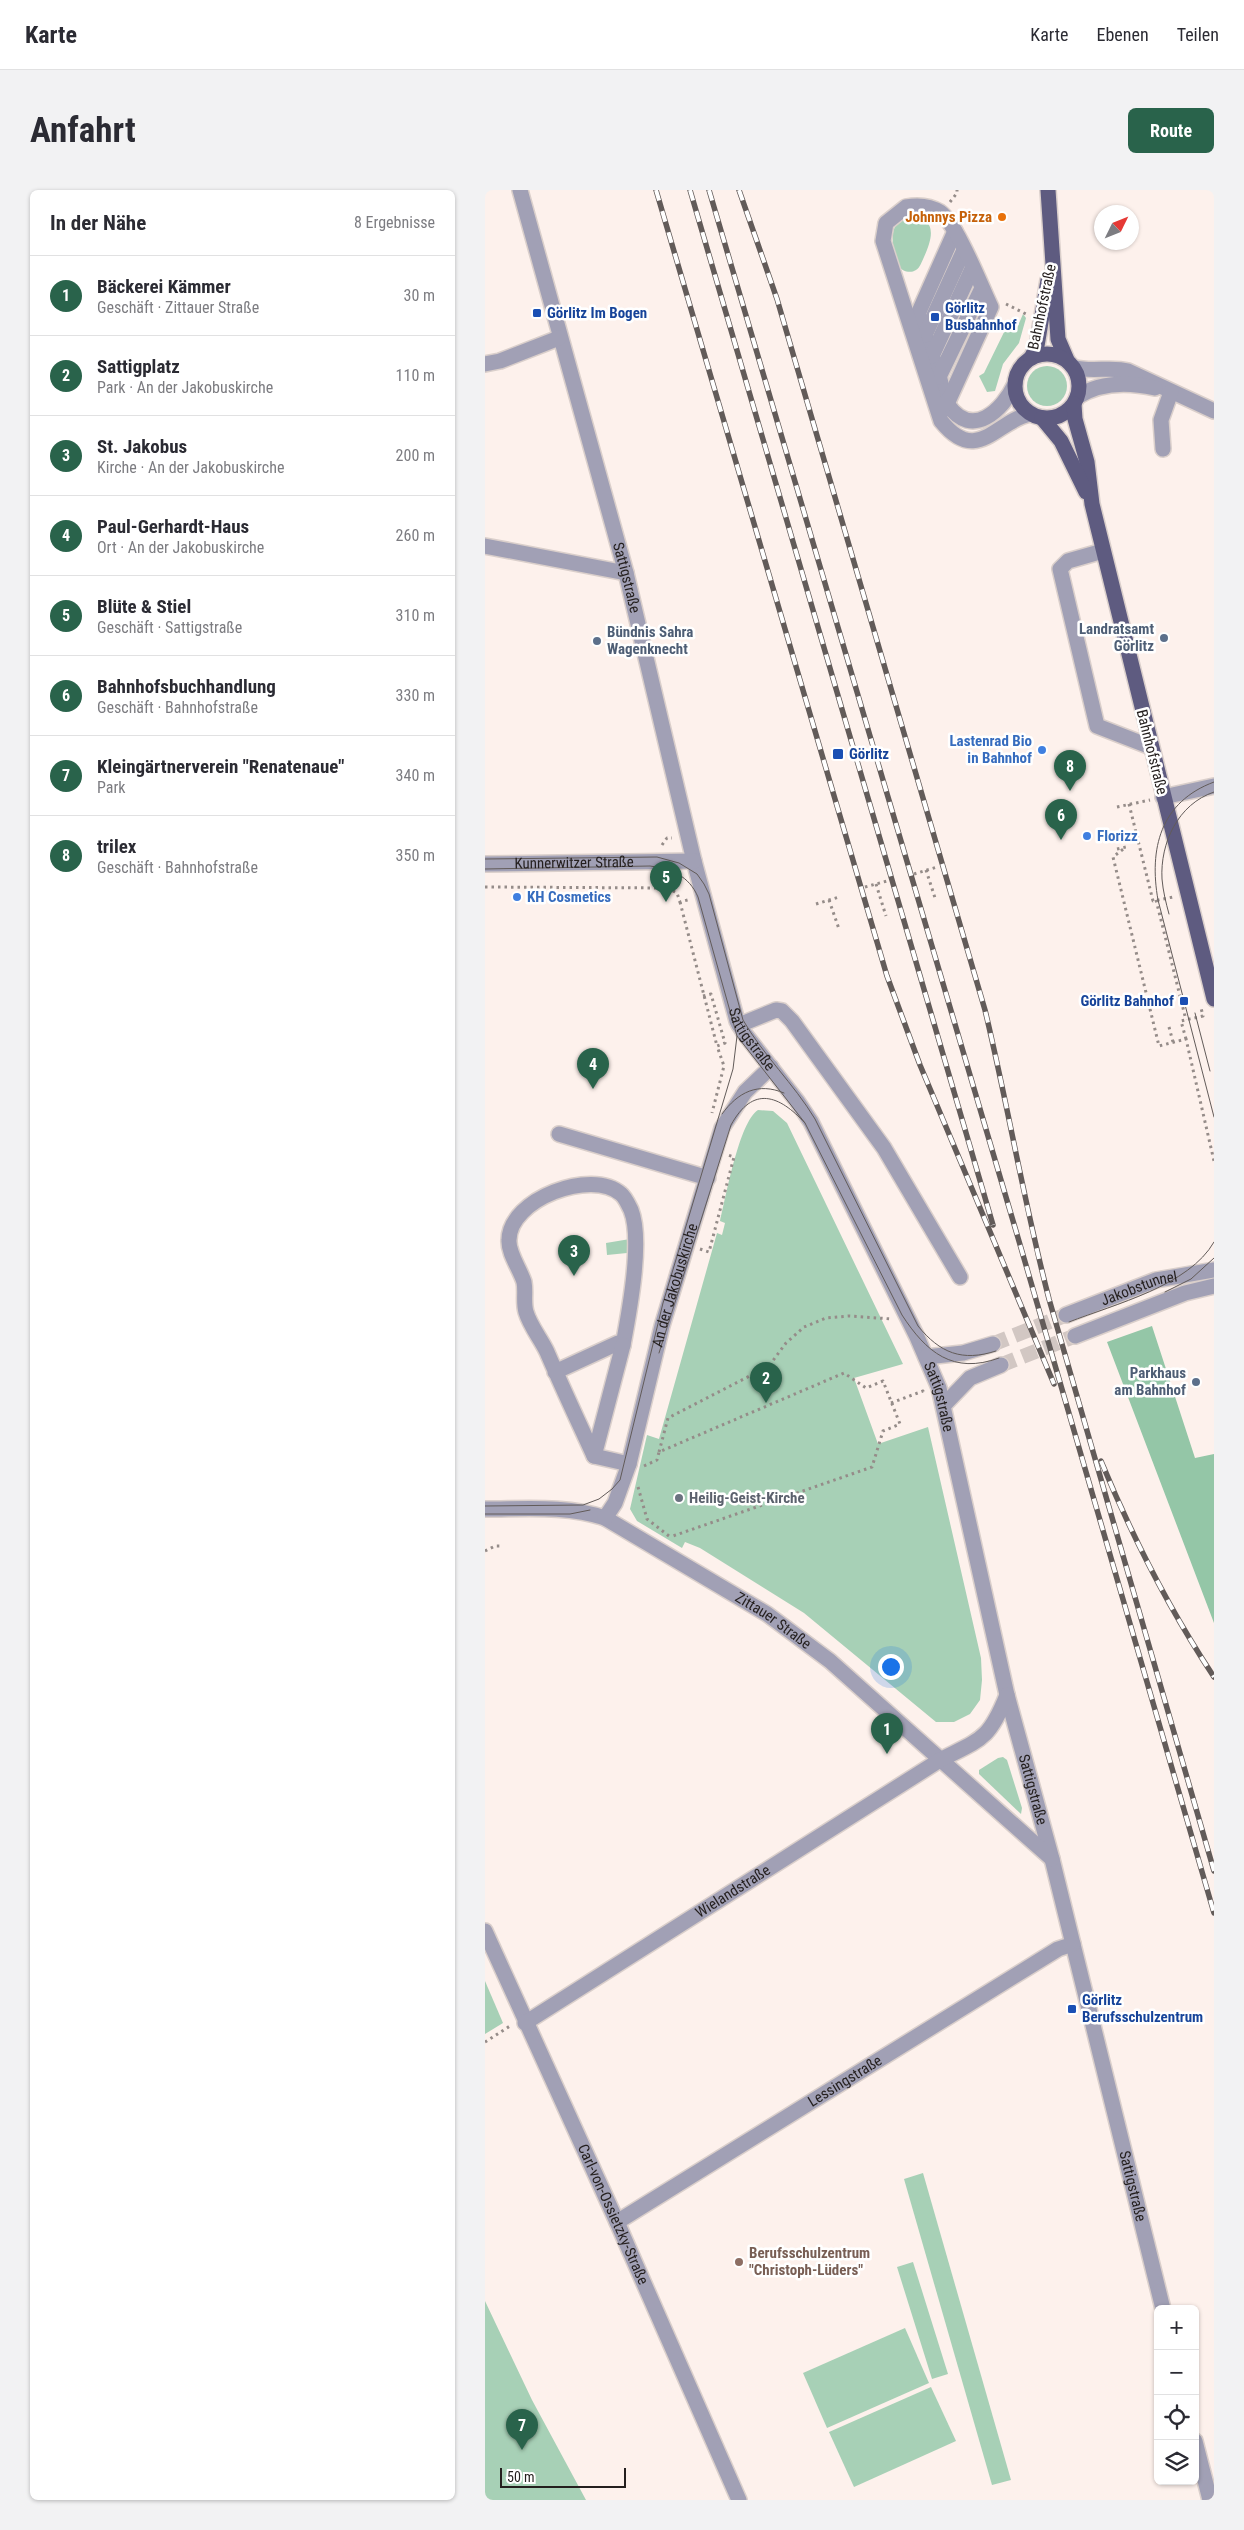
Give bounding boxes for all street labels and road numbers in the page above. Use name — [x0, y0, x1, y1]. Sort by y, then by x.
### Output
street label: Bahnhofstraße — [1024, 263, 1060, 351]
street label: Sattigstraße — [609, 540, 644, 615]
street label: Bahnhofstraße — [1133, 708, 1171, 796]
street label: Kunnerwitzer Straße — [514, 853, 634, 873]
street label: Sattigstraße — [725, 1006, 779, 1074]
street label: An der Jakobuskirche — [648, 1221, 702, 1349]
street label: Jakobstunnel — [1098, 1268, 1179, 1310]
street label: Sattigstraße — [920, 1359, 957, 1433]
street label: Zittauer Straße — [732, 1588, 815, 1653]
street label: Sattigstraße — [1015, 1752, 1051, 1827]
street label: Wielandstraße — [692, 1861, 773, 1922]
street label: Lessingstraße — [805, 2051, 885, 2111]
street label: Carl-von-Ossietzky-Straße — [574, 2141, 652, 2287]
street label: Sattigstraße — [1115, 2149, 1150, 2223]

